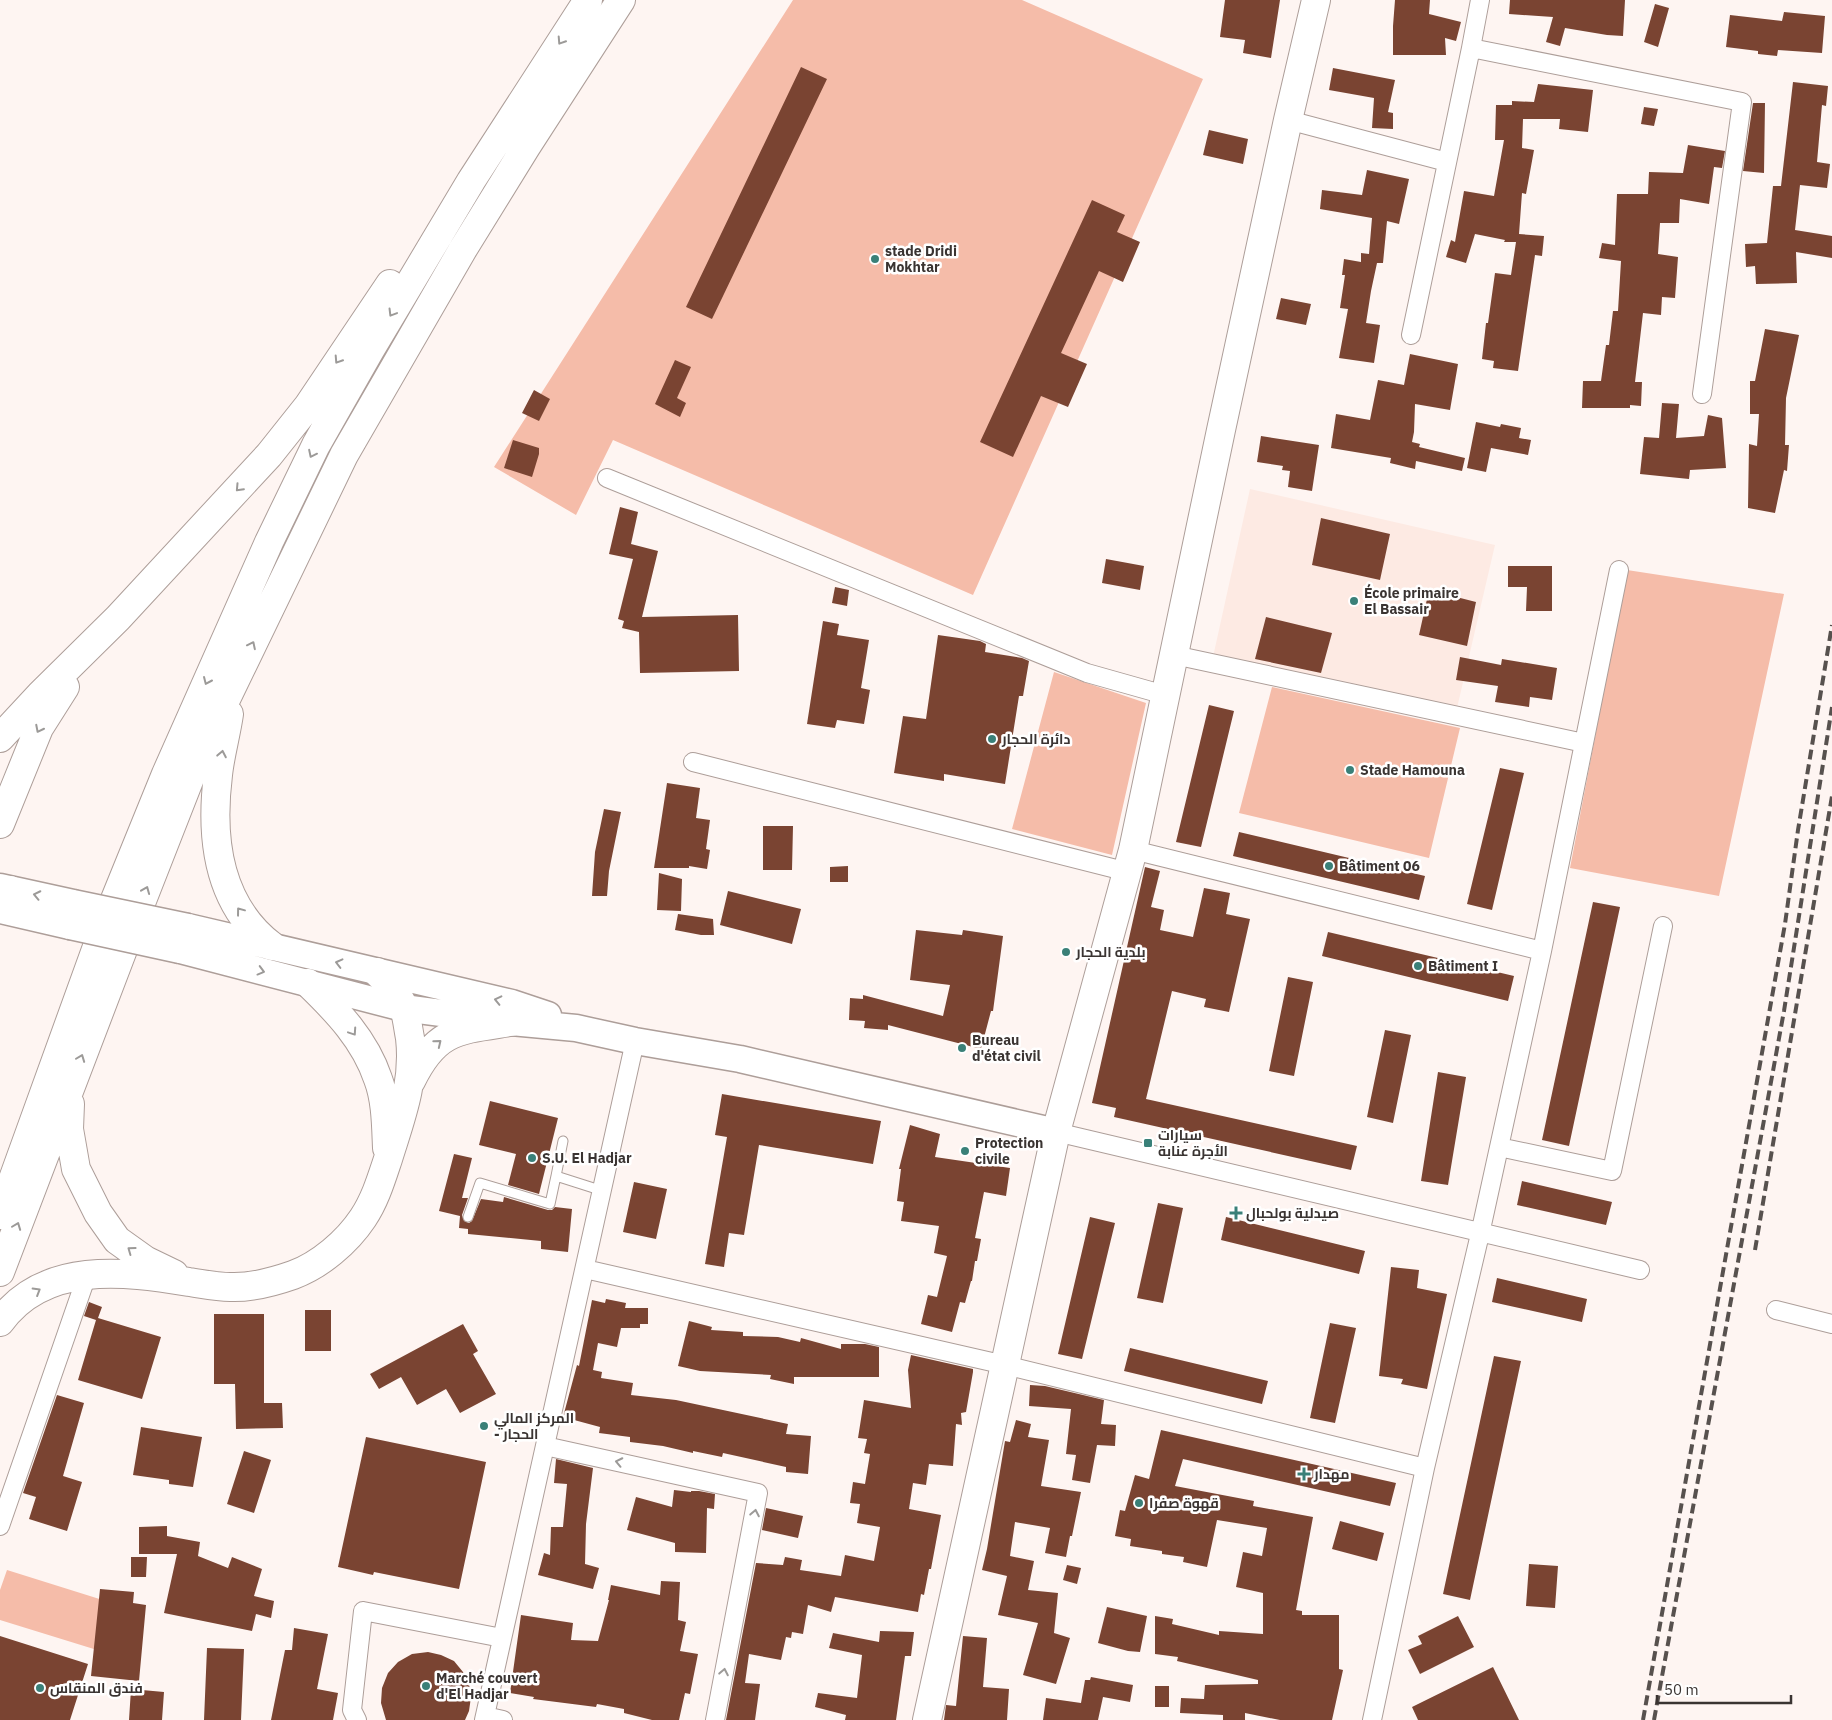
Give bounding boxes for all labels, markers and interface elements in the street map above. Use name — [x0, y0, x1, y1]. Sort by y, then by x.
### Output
one-way arrow — [558, 35, 567, 45]
place label: stade Dridi Mokhtar — [885, 242, 957, 276]
marker: stade Dridi Mokhtar — [869, 253, 881, 265]
one-way arrow — [389, 307, 399, 316]
one-way arrow — [335, 355, 344, 364]
one-way arrow — [308, 449, 318, 458]
one-way arrow — [235, 483, 244, 492]
place label: École primaire El Bassair — [1364, 583, 1459, 618]
marker: École primaire El Bassair — [1348, 595, 1360, 607]
one-way arrow — [245, 641, 256, 650]
one-way arrow — [202, 676, 213, 685]
one-way arrow — [35, 724, 45, 733]
place label: دائرة الحجار — [1001, 730, 1070, 748]
marker: دائرة الحجار — [986, 733, 998, 745]
one-way arrow — [216, 749, 226, 758]
place label: Stade Hamouna — [1360, 761, 1465, 779]
marker: Stade Hamouna — [1344, 764, 1356, 776]
place label: Bâtiment 06 — [1339, 857, 1420, 875]
marker: Bâtiment 06 — [1323, 860, 1335, 872]
one-way arrow — [140, 886, 150, 895]
one-way arrow — [32, 890, 41, 901]
one-way arrow — [237, 907, 246, 916]
place label: بلدية الحجار — [1075, 943, 1146, 961]
marker: بلدية الحجار — [1060, 946, 1072, 958]
place label: Bâtiment I — [1428, 957, 1498, 975]
one-way arrow — [335, 958, 344, 969]
marker: Bâtiment I — [1412, 960, 1424, 972]
one-way arrow — [257, 965, 266, 976]
one-way arrow — [493, 995, 502, 1006]
one-way arrow — [347, 1026, 356, 1035]
place label: Bureau d'état civil — [972, 1031, 1041, 1065]
one-way arrow — [432, 1041, 441, 1049]
marker: Bureau d'état civil — [956, 1042, 968, 1054]
one-way arrow — [75, 1054, 86, 1063]
place label: سيارات الأجرة عنابة — [1158, 1126, 1228, 1160]
place label: Protection civile — [975, 1134, 1043, 1168]
marker: سيارات الأجرة عنابة — [1142, 1137, 1154, 1149]
marker: Protection civile — [959, 1145, 971, 1157]
place label: S.U. El Hadjar — [542, 1149, 632, 1167]
marker: S.U. El Hadjar — [526, 1152, 538, 1164]
place label: صيدلية بولحبال — [1246, 1204, 1339, 1222]
marker: صيدلية بولحبال — [1230, 1207, 1242, 1219]
one-way arrow — [11, 1223, 21, 1231]
one-way arrow — [127, 1247, 137, 1256]
one-way arrow — [31, 1287, 40, 1297]
place label: المركز المالي - الحجار — [494, 1409, 574, 1443]
marker: المركز المالي - الحجار — [478, 1420, 490, 1432]
one-way arrow — [615, 1457, 623, 1468]
place label: مهدار — [1313, 1465, 1349, 1483]
marker: مهدار — [1298, 1468, 1310, 1480]
place label: قهوة صفرا — [1149, 1494, 1219, 1512]
marker: قهوة صفرا — [1133, 1497, 1145, 1509]
one-way arrow — [749, 1508, 759, 1517]
one-way arrow — [718, 1668, 729, 1677]
place label: Marché couvert d'El Hadjar — [436, 1669, 538, 1703]
scale bar — [1657, 1672, 1791, 1704]
place label: فندق المنقاس — [50, 1679, 143, 1697]
marker: Marché couvert d'El Hadjar — [420, 1680, 432, 1692]
text: 50 m — [1664, 1680, 1699, 1699]
marker: فندق المنقاس — [34, 1682, 46, 1694]

